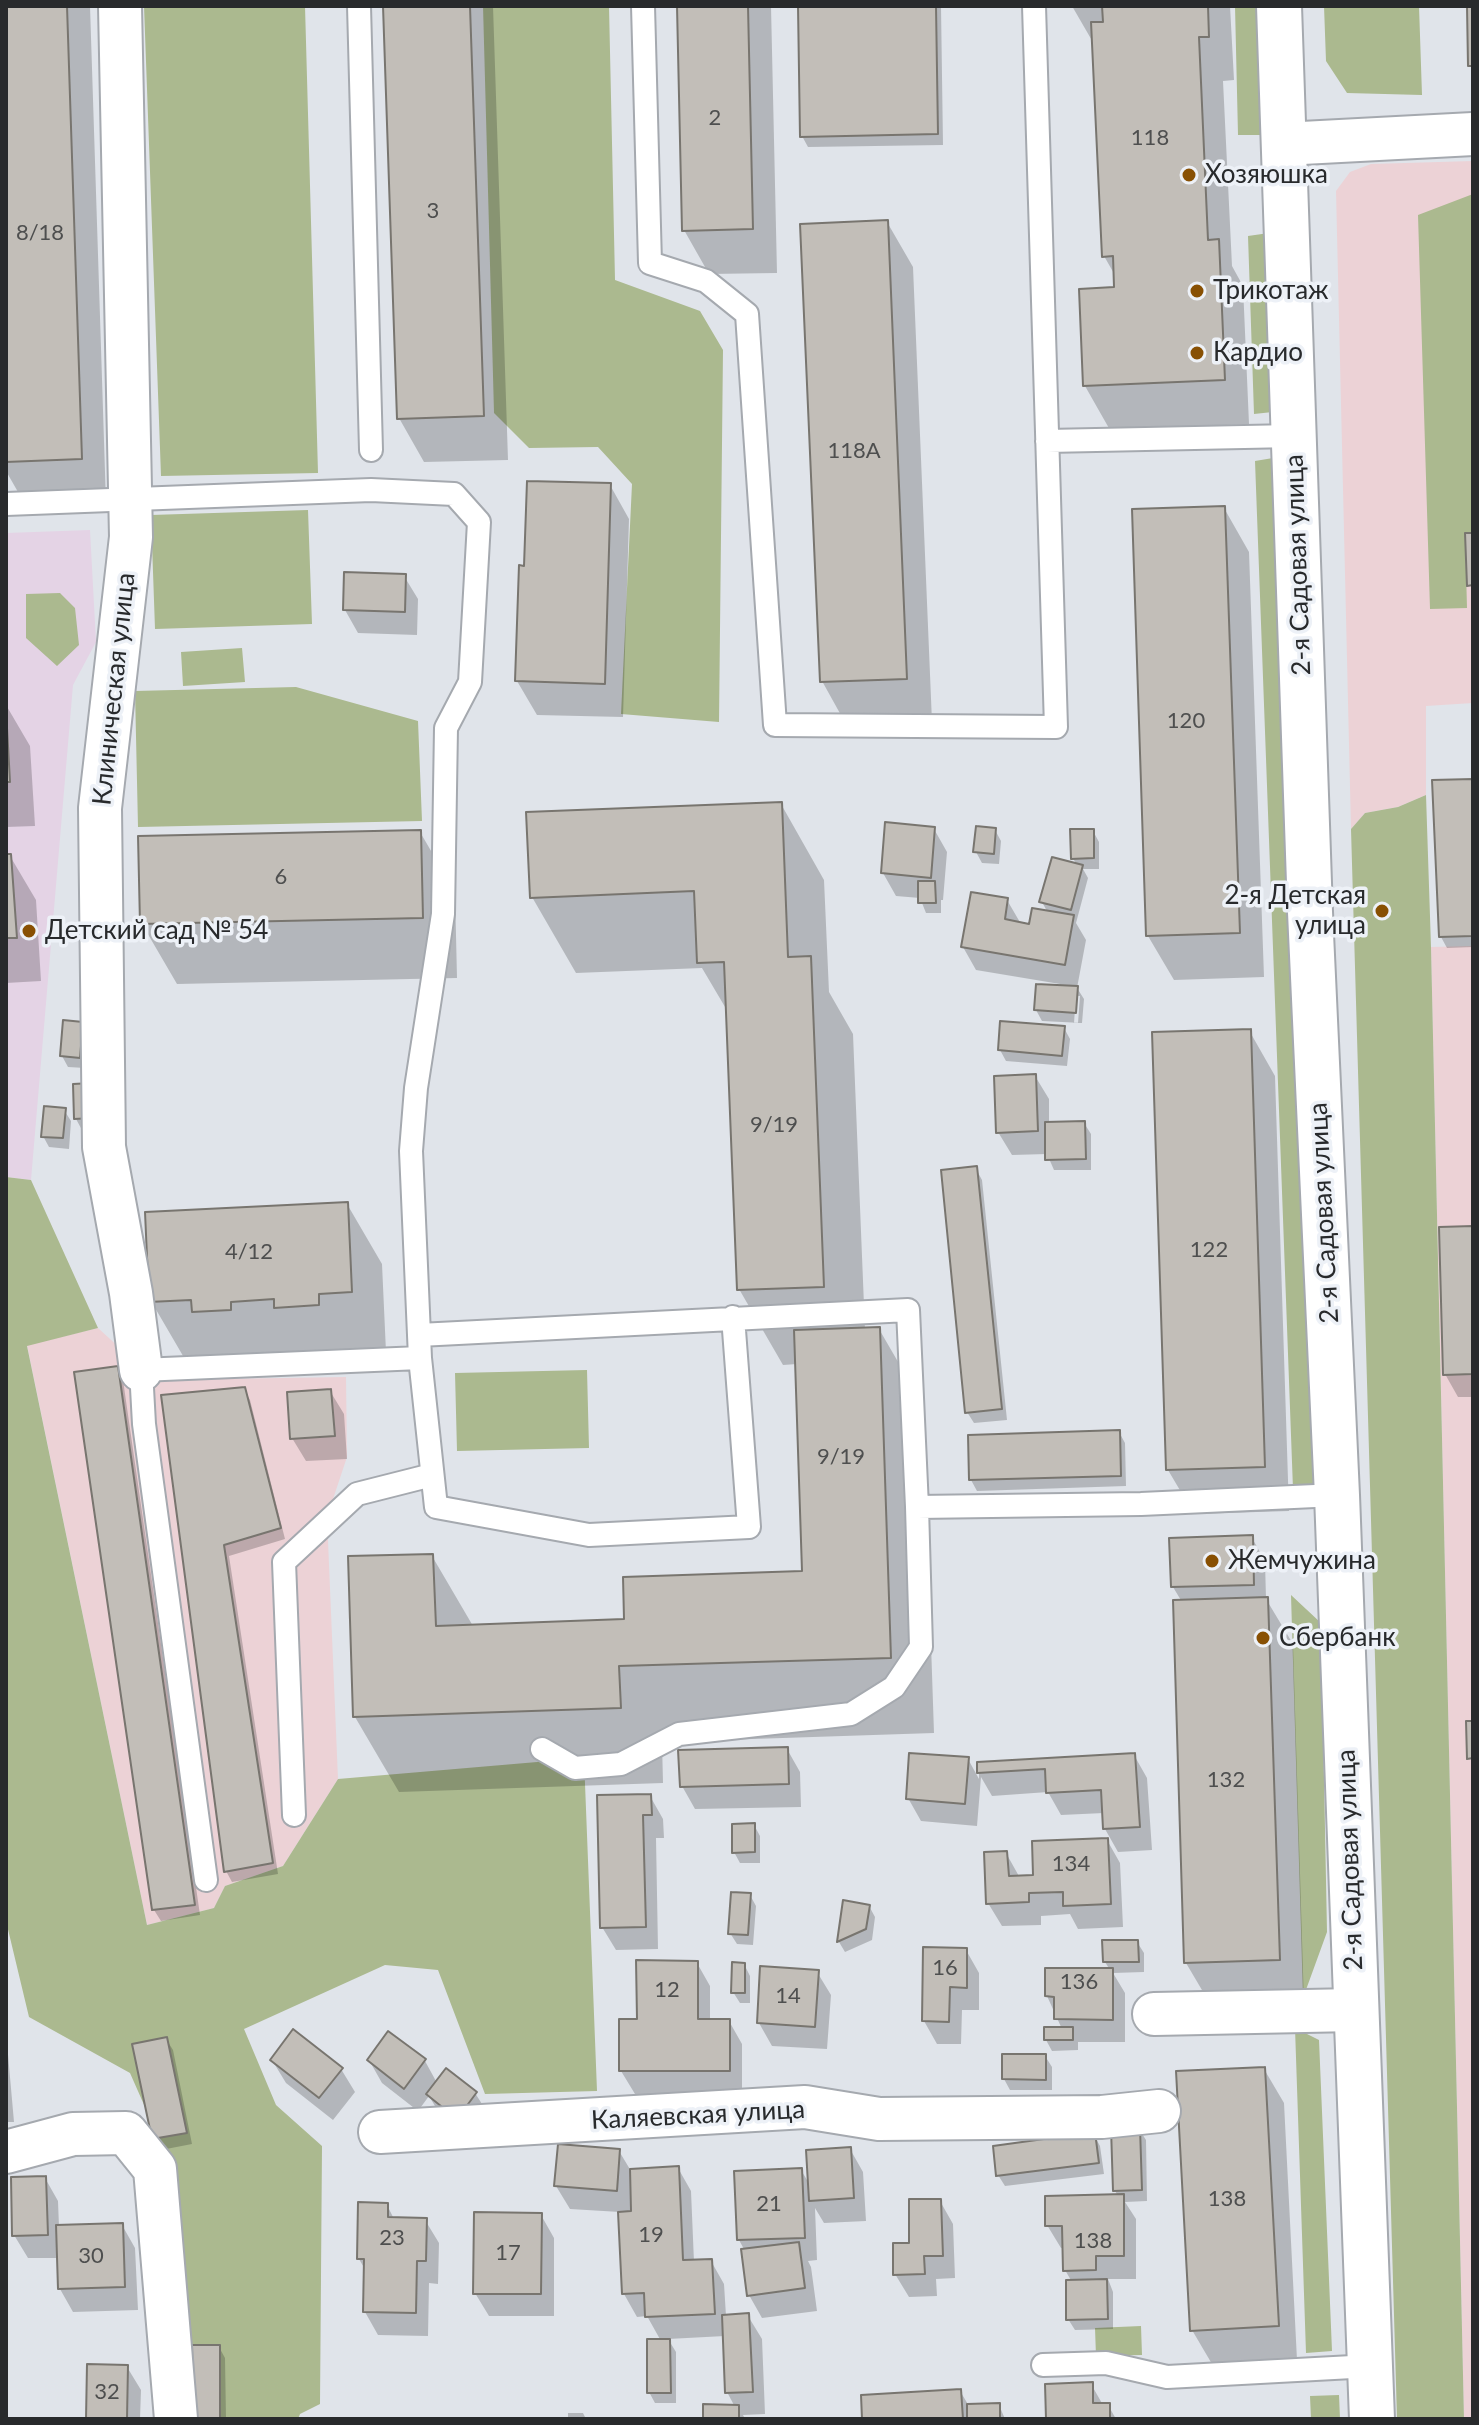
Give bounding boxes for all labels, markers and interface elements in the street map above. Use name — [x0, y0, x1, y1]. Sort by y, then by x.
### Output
house number: 2 — [709, 105, 721, 131]
house number: 118 — [1131, 125, 1169, 151]
place label: Хозяюшка — [1205, 159, 1328, 191]
marker: Хозяюшка — [1180, 166, 1198, 184]
house number: 3 — [427, 198, 439, 224]
house number: 8/18 — [16, 220, 64, 246]
place label: Трикотаж — [1213, 275, 1329, 307]
marker: Трикотаж — [1188, 282, 1206, 300]
place label: Кардио — [1213, 337, 1303, 369]
marker: Кардио — [1188, 344, 1206, 362]
house number: 118А — [827, 438, 881, 464]
street label: 2-я Садовая улица — [1279, 454, 1317, 676]
street label: Клиническая улица — [86, 571, 142, 807]
house number: 120 — [1167, 708, 1205, 734]
house number: 6 — [275, 864, 287, 890]
place label: 2-я Детская улица — [1224, 880, 1366, 942]
marker: 2-я Детская улица — [1373, 902, 1391, 920]
place label: Детский сад № 54 — [45, 915, 268, 947]
marker: Детский сад № 54 — [20, 922, 38, 940]
street label: 2-я Садовая улица — [1303, 1102, 1345, 1324]
house number: 9/19 — [750, 1112, 798, 1138]
house number: 122 — [1190, 1237, 1228, 1263]
house number: 4/12 — [225, 1239, 273, 1265]
house number: 9/19 — [817, 1444, 865, 1470]
place label: Жемчужина — [1228, 1545, 1376, 1577]
marker: Жемчужина — [1203, 1552, 1221, 1570]
place label: Сбербанк — [1279, 1622, 1396, 1654]
marker: Сбербанк — [1254, 1629, 1272, 1647]
street label: 2-я Садовая улица — [1331, 1749, 1369, 1971]
house number: 132 — [1207, 1767, 1245, 1793]
house number: 134 — [1052, 1851, 1090, 1877]
house number: 16 — [932, 1955, 958, 1981]
house number: 136 — [1060, 1969, 1098, 1995]
house number: 12 — [654, 1977, 680, 2003]
house number: 14 — [775, 1983, 801, 2009]
street label: Каляевская улица — [590, 2094, 806, 2136]
house number: 138 — [1208, 2186, 1246, 2212]
house number: 21 — [756, 2191, 782, 2217]
house number: 19 — [638, 2222, 664, 2248]
house number: 23 — [379, 2225, 405, 2251]
house number: 138 — [1074, 2228, 1112, 2254]
house number: 17 — [495, 2240, 521, 2266]
house number: 30 — [78, 2243, 104, 2269]
house number: 32 — [94, 2379, 120, 2405]

